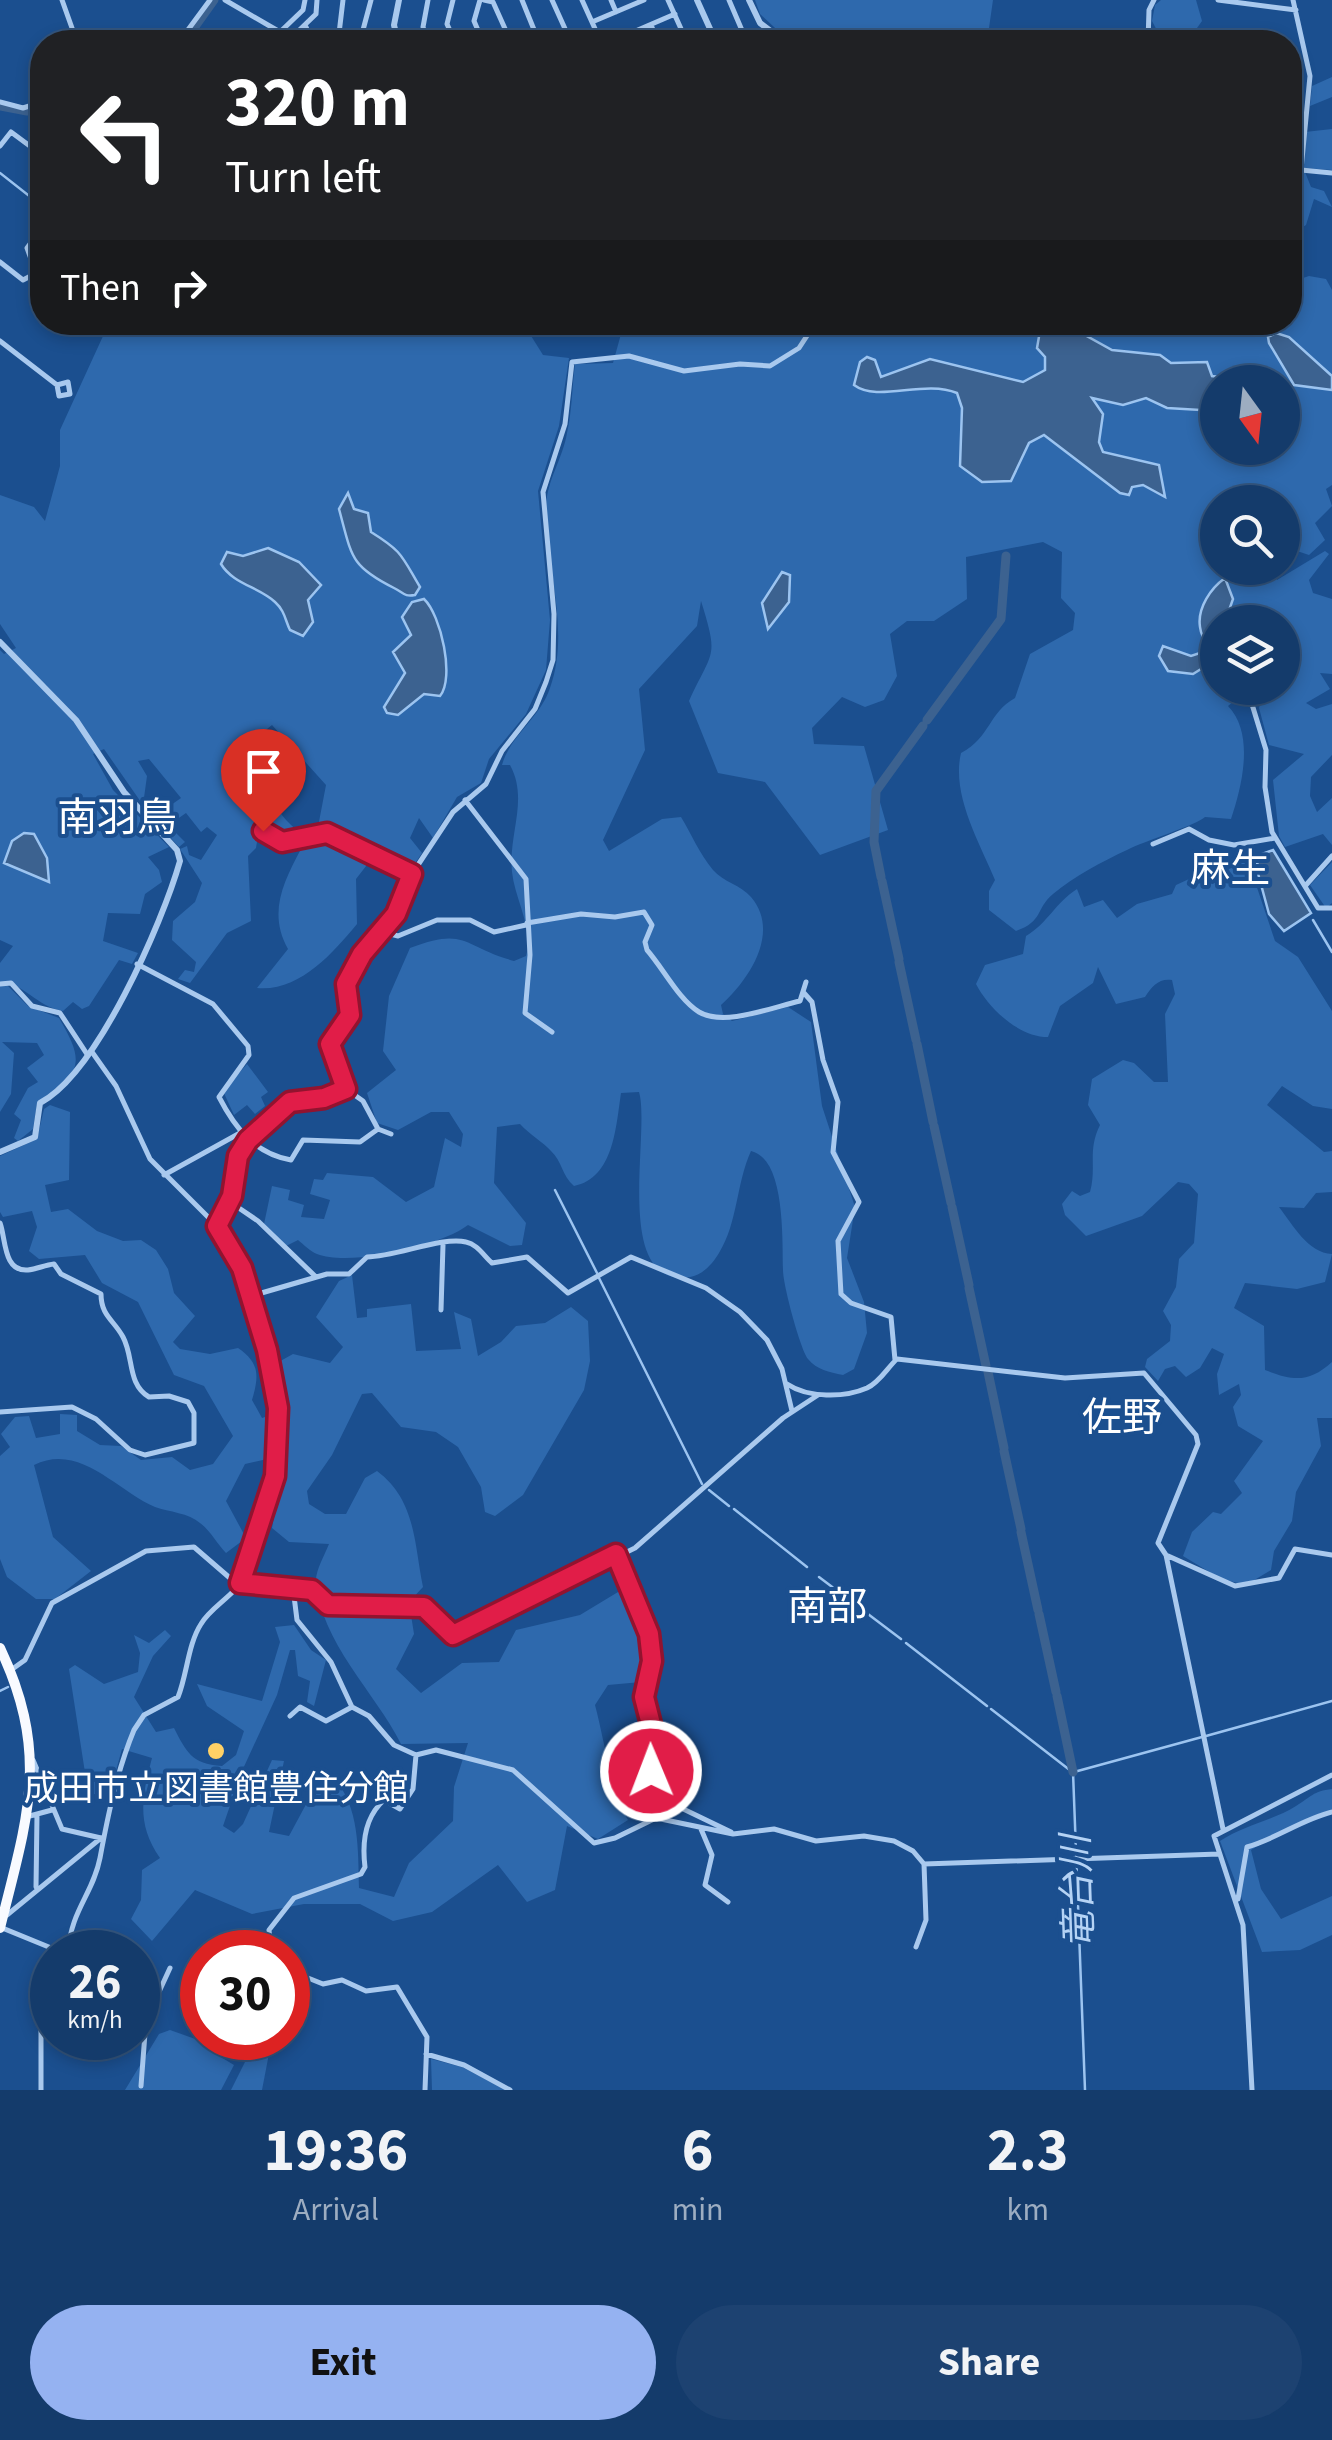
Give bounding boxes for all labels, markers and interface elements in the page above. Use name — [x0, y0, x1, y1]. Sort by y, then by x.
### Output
text: 320 m — [225, 53, 410, 153]
icon: left — [60, 70, 190, 200]
text: Turn left — [225, 146, 381, 210]
icon: right — [161, 260, 216, 315]
text: Then — [60, 261, 141, 315]
north arrow — [1200, 365, 1300, 465]
map controls — [1200, 365, 1300, 705]
button: search — [1200, 485, 1300, 585]
button: layers — [1200, 605, 1300, 705]
pin — [221, 729, 306, 832]
icon: arrive — [236, 744, 291, 799]
district label: 南羽鳥 — [57, 790, 177, 847]
district label: 麻生 — [1190, 841, 1270, 898]
district label: 佐野 — [1082, 1390, 1162, 1447]
district label: 南部 — [787, 1579, 867, 1636]
position arrow — [599, 1719, 703, 1823]
marker: 成田市立図書館豊住分館 — [205, 1740, 227, 1762]
place label: 成田市立図書館豊住分館 — [23, 1764, 409, 1814]
water label: 竜台川 — [1049, 1830, 1107, 1950]
speed limit sign: 30 — [180, 1930, 310, 2060]
text: 26 — [69, 1947, 121, 2018]
text: km/h — [67, 2002, 123, 2038]
text: 19:36 — [263, 2109, 408, 2194]
text: 6 — [682, 2109, 714, 2194]
text: 2.3 — [987, 2109, 1068, 2194]
text: Arrival — [293, 2187, 379, 2233]
text: min — [672, 2187, 724, 2233]
text: km — [1007, 2187, 1049, 2233]
button: Exit — [30, 2305, 656, 2420]
button: Share — [676, 2305, 1302, 2420]

